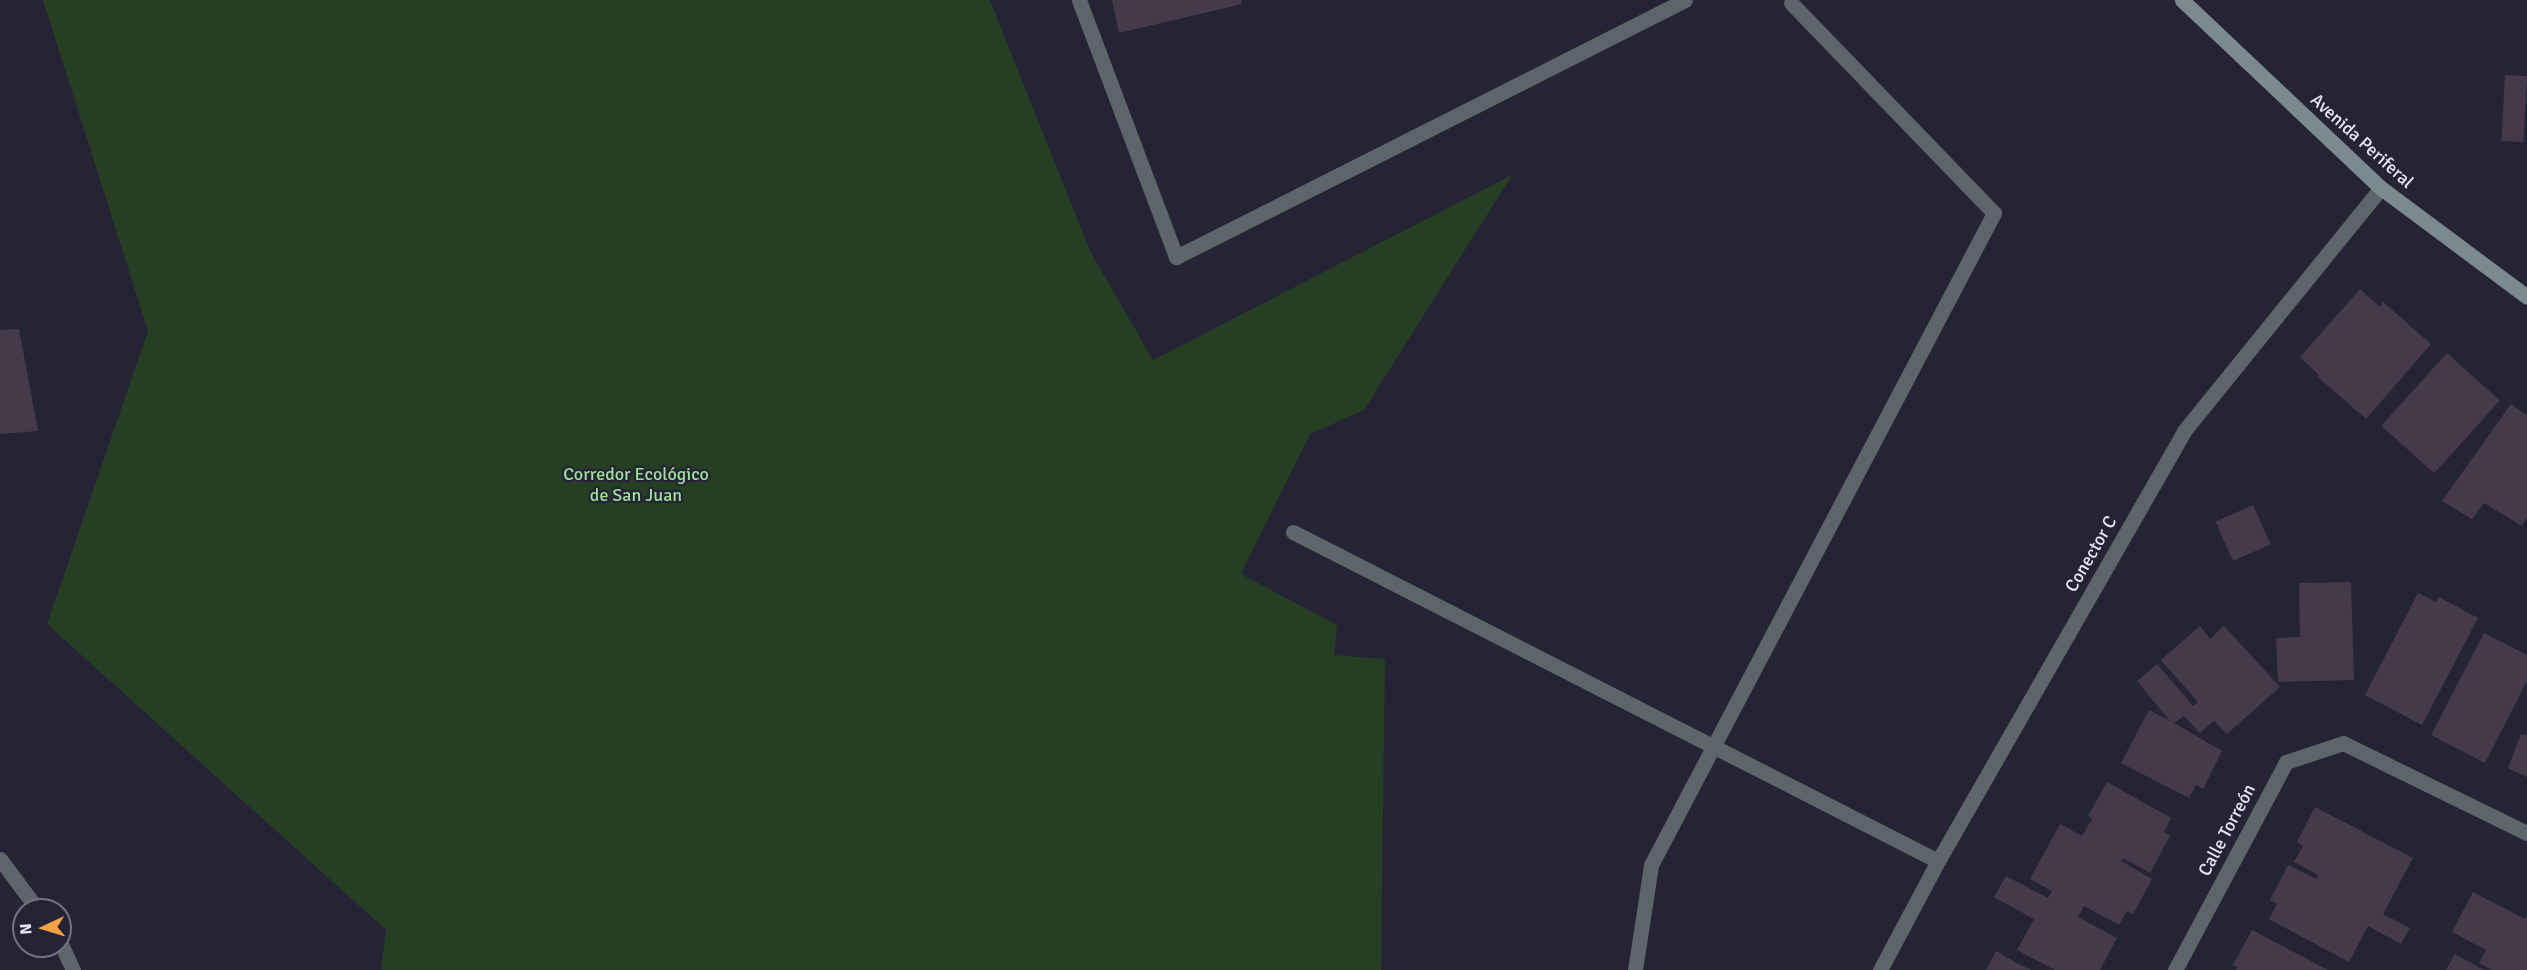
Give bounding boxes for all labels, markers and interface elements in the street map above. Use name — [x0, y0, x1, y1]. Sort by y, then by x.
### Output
street label: Avenida Periferal — [2306, 89, 2418, 193]
park label: Corredor Ecológico de San Juan — [563, 464, 709, 506]
street label: Conector C — [2061, 512, 2121, 596]
street label: Calle Torreón — [2194, 780, 2260, 880]
north arrow — [12, 898, 72, 958]
text: N — [16, 923, 36, 935]

